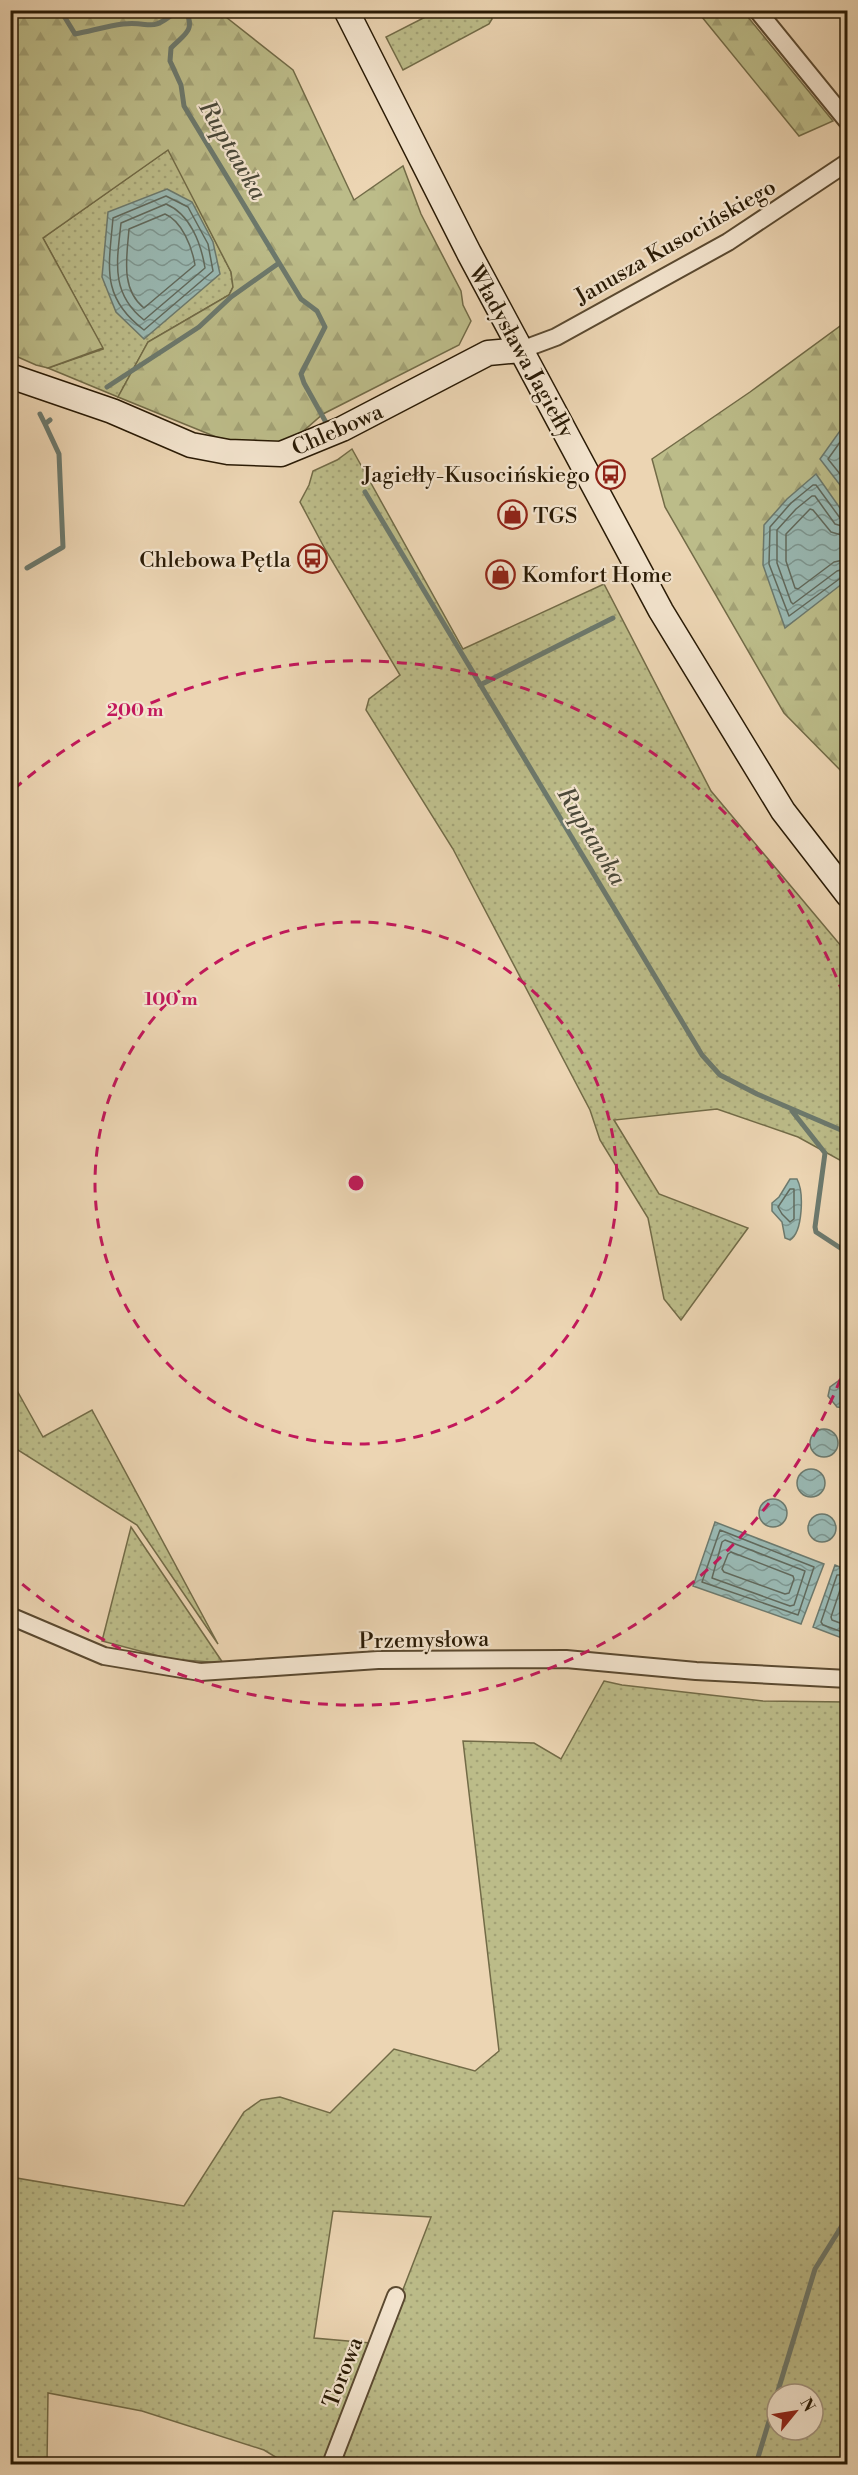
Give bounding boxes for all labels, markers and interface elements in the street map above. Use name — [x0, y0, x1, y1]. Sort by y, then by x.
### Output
water label: Ruptawka — [191, 95, 273, 206]
street label: Janusza Kusocińskiego — [570, 174, 781, 311]
street label: Władysława Jagiełły — [462, 260, 579, 443]
street label: Chlebowa — [288, 398, 388, 462]
bus stop icon: Jagiełły-Kusocińskiego — [595, 458, 627, 490]
place label: Jagiełły-Kusocińskiego — [361, 462, 590, 489]
shop icon: TGS — [496, 499, 528, 531]
place label: TGS — [533, 503, 577, 530]
bus stop icon: Chlebowa Pętla — [296, 543, 328, 575]
place label: Chlebowa Pętla — [139, 547, 292, 574]
shop icon: Komfort Home — [485, 558, 517, 590]
place label: Komfort Home — [522, 562, 672, 589]
text: 200 m — [107, 699, 164, 722]
water label: Ruptawka — [549, 781, 633, 892]
text: 100 m — [144, 988, 198, 1011]
centre of rings — [346, 1173, 366, 1193]
street label: Przemysłowa — [359, 1626, 490, 1655]
street label: Torowa — [318, 2333, 369, 2412]
north arrow — [765, 2382, 825, 2442]
text: N — [795, 2395, 819, 2416]

